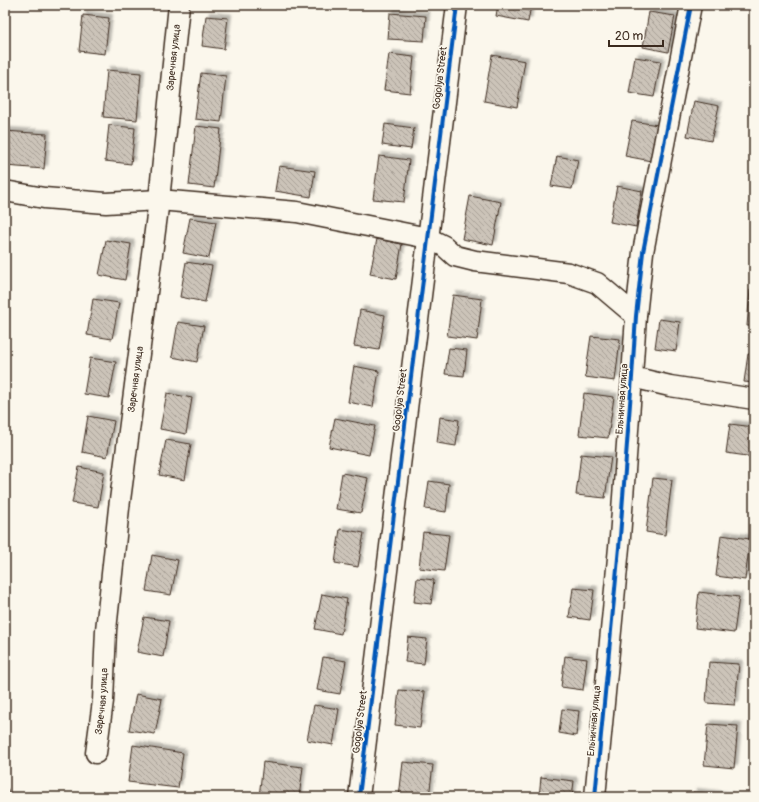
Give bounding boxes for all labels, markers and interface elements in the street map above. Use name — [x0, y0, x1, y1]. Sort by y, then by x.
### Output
scale bar — [609, 22, 663, 48]
street label: Заречная улица — [164, 23, 183, 91]
text: 20 m — [615, 29, 644, 44]
street label: Gogolya Street — [430, 45, 450, 110]
street label: Заречная улица — [125, 345, 146, 413]
street label: Ельничная улица — [614, 363, 630, 435]
street label: Gogolya Street — [390, 367, 410, 432]
street label: Заречная улица — [93, 667, 110, 735]
street label: Ельничная улица — [585, 685, 603, 757]
street label: Gogolya Street — [350, 689, 370, 754]

